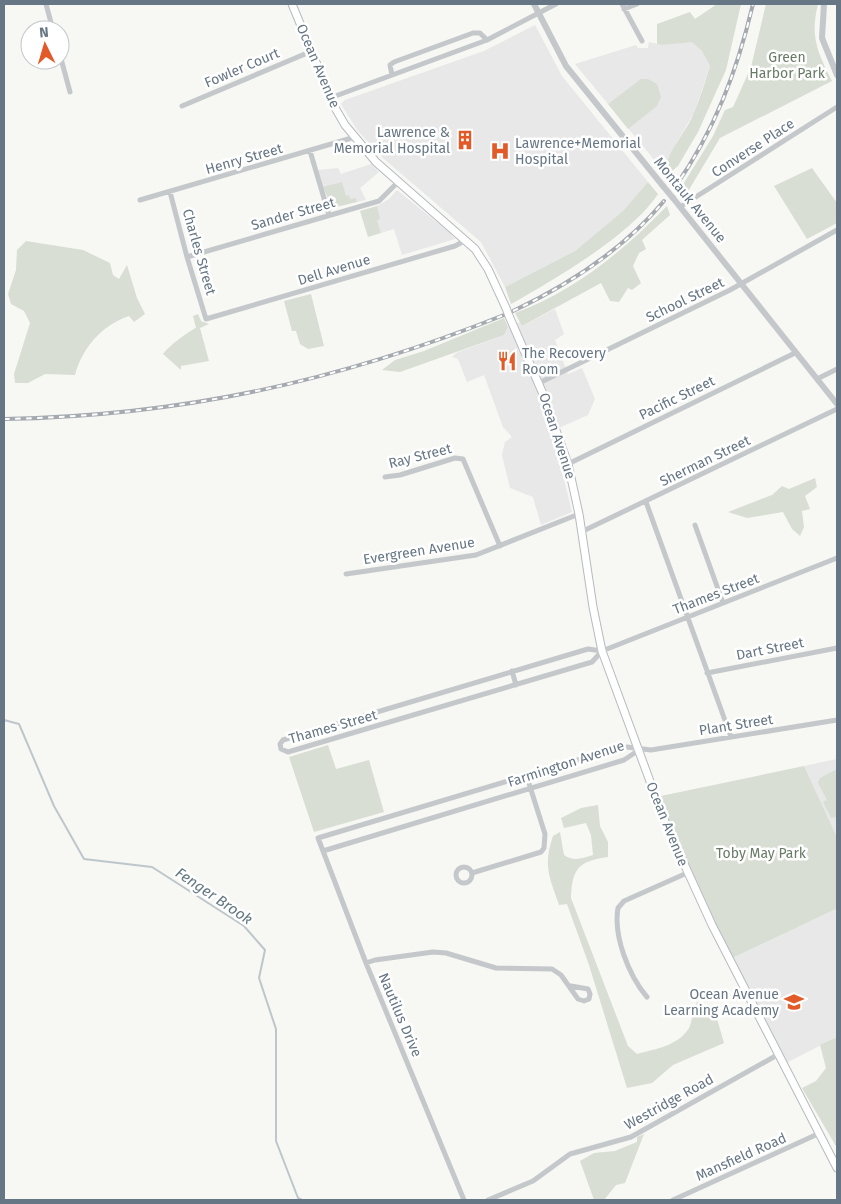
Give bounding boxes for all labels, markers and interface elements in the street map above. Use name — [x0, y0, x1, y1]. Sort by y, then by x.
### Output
north arrow — [20, 20, 70, 70]
street label: Ocean Avenue — [293, 21, 343, 111]
text: N — [39, 24, 49, 41]
street label: Fowler Court — [202, 44, 283, 91]
park label: Green Harbor Park — [749, 49, 826, 82]
street label: Converse Place — [709, 115, 797, 181]
place label: Lawrence & Memorial Hospital — [334, 124, 450, 157]
building icon: Lawrence & Memorial Hospital — [454, 129, 476, 151]
place label: Lawrence+Memorial Hospital — [515, 135, 641, 168]
street label: Henry Street — [204, 140, 285, 178]
hospital icon: Lawrence+Memorial Hospital — [489, 140, 511, 162]
street label: Montauk Avenue — [650, 154, 730, 246]
street label: Sander Street — [249, 194, 338, 234]
street label: Charles Street — [179, 207, 220, 298]
street label: Dell Avenue — [296, 251, 372, 289]
street label: School Street — [643, 273, 728, 326]
place label: The Recovery Room — [522, 345, 606, 378]
restaurant icon: The Recovery Room — [496, 350, 518, 372]
street label: Pacific Street — [636, 372, 718, 424]
street label: Ocean Avenue — [535, 391, 579, 481]
street label: Sherman Street — [657, 431, 754, 490]
street label: Ray Street — [387, 440, 454, 472]
street label: Evergreen Avenue — [362, 534, 476, 568]
street label: Thames Street — [671, 569, 762, 618]
street label: Dart Street — [735, 634, 806, 664]
street label: Thames Street — [287, 706, 380, 748]
street label: Plant Street — [698, 711, 775, 739]
street label: Farmington Avenue — [505, 737, 627, 791]
street label: Ocean Avenue — [642, 779, 692, 869]
park label: Toby May Park — [716, 845, 807, 862]
water label: Fenger Brook — [172, 864, 256, 928]
street label: Nautilus Drive — [375, 970, 425, 1060]
place label: Ocean Avenue Learning Academy — [664, 986, 779, 1019]
school or university icon: Ocean Avenue Learning Academy — [783, 991, 805, 1013]
street label: Westridge Road — [622, 1071, 716, 1133]
street label: Mansfield Road — [693, 1129, 789, 1185]

